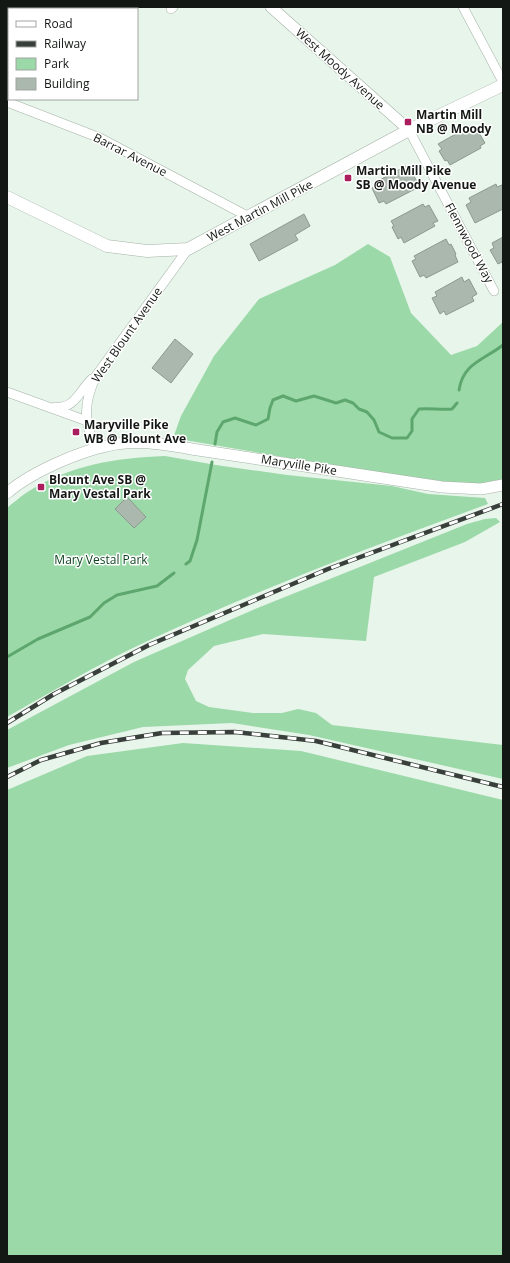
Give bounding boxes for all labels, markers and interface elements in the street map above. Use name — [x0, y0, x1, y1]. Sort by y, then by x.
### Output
legend — [8, 8, 138, 100]
text: Road — [44, 15, 73, 32]
street label: West Moody Avenue — [292, 24, 389, 113]
text: Railway — [44, 35, 87, 52]
text: Park — [44, 55, 70, 72]
text: Building — [44, 75, 90, 92]
place label: Martin Mill NB @ Moody — [416, 106, 492, 137]
marker: Martin Mill NB @ Moody — [403, 117, 413, 127]
street label: Barrar Avenue — [90, 129, 170, 181]
place label: Martin Mill Pike SB @ Moody Avenue — [356, 162, 476, 193]
marker: Martin Mill Pike SB @ Moody Avenue — [343, 173, 353, 183]
street label: West Martin Mill Pike — [204, 175, 316, 246]
street label: Flennwood Way — [441, 200, 498, 287]
street label: West Blount Avenue — [87, 283, 166, 386]
place label: Maryville Pike WB @ Blount Ave — [84, 416, 186, 447]
marker: Maryville Pike WB @ Blount Ave — [71, 427, 81, 437]
street label: Maryville Pike — [260, 450, 338, 479]
place label: Blount Ave SB @ Mary Vestal Park — [49, 471, 151, 502]
marker: Blount Ave SB @ Mary Vestal Park — [36, 482, 46, 492]
park label: Mary Vestal Park — [54, 551, 148, 568]

